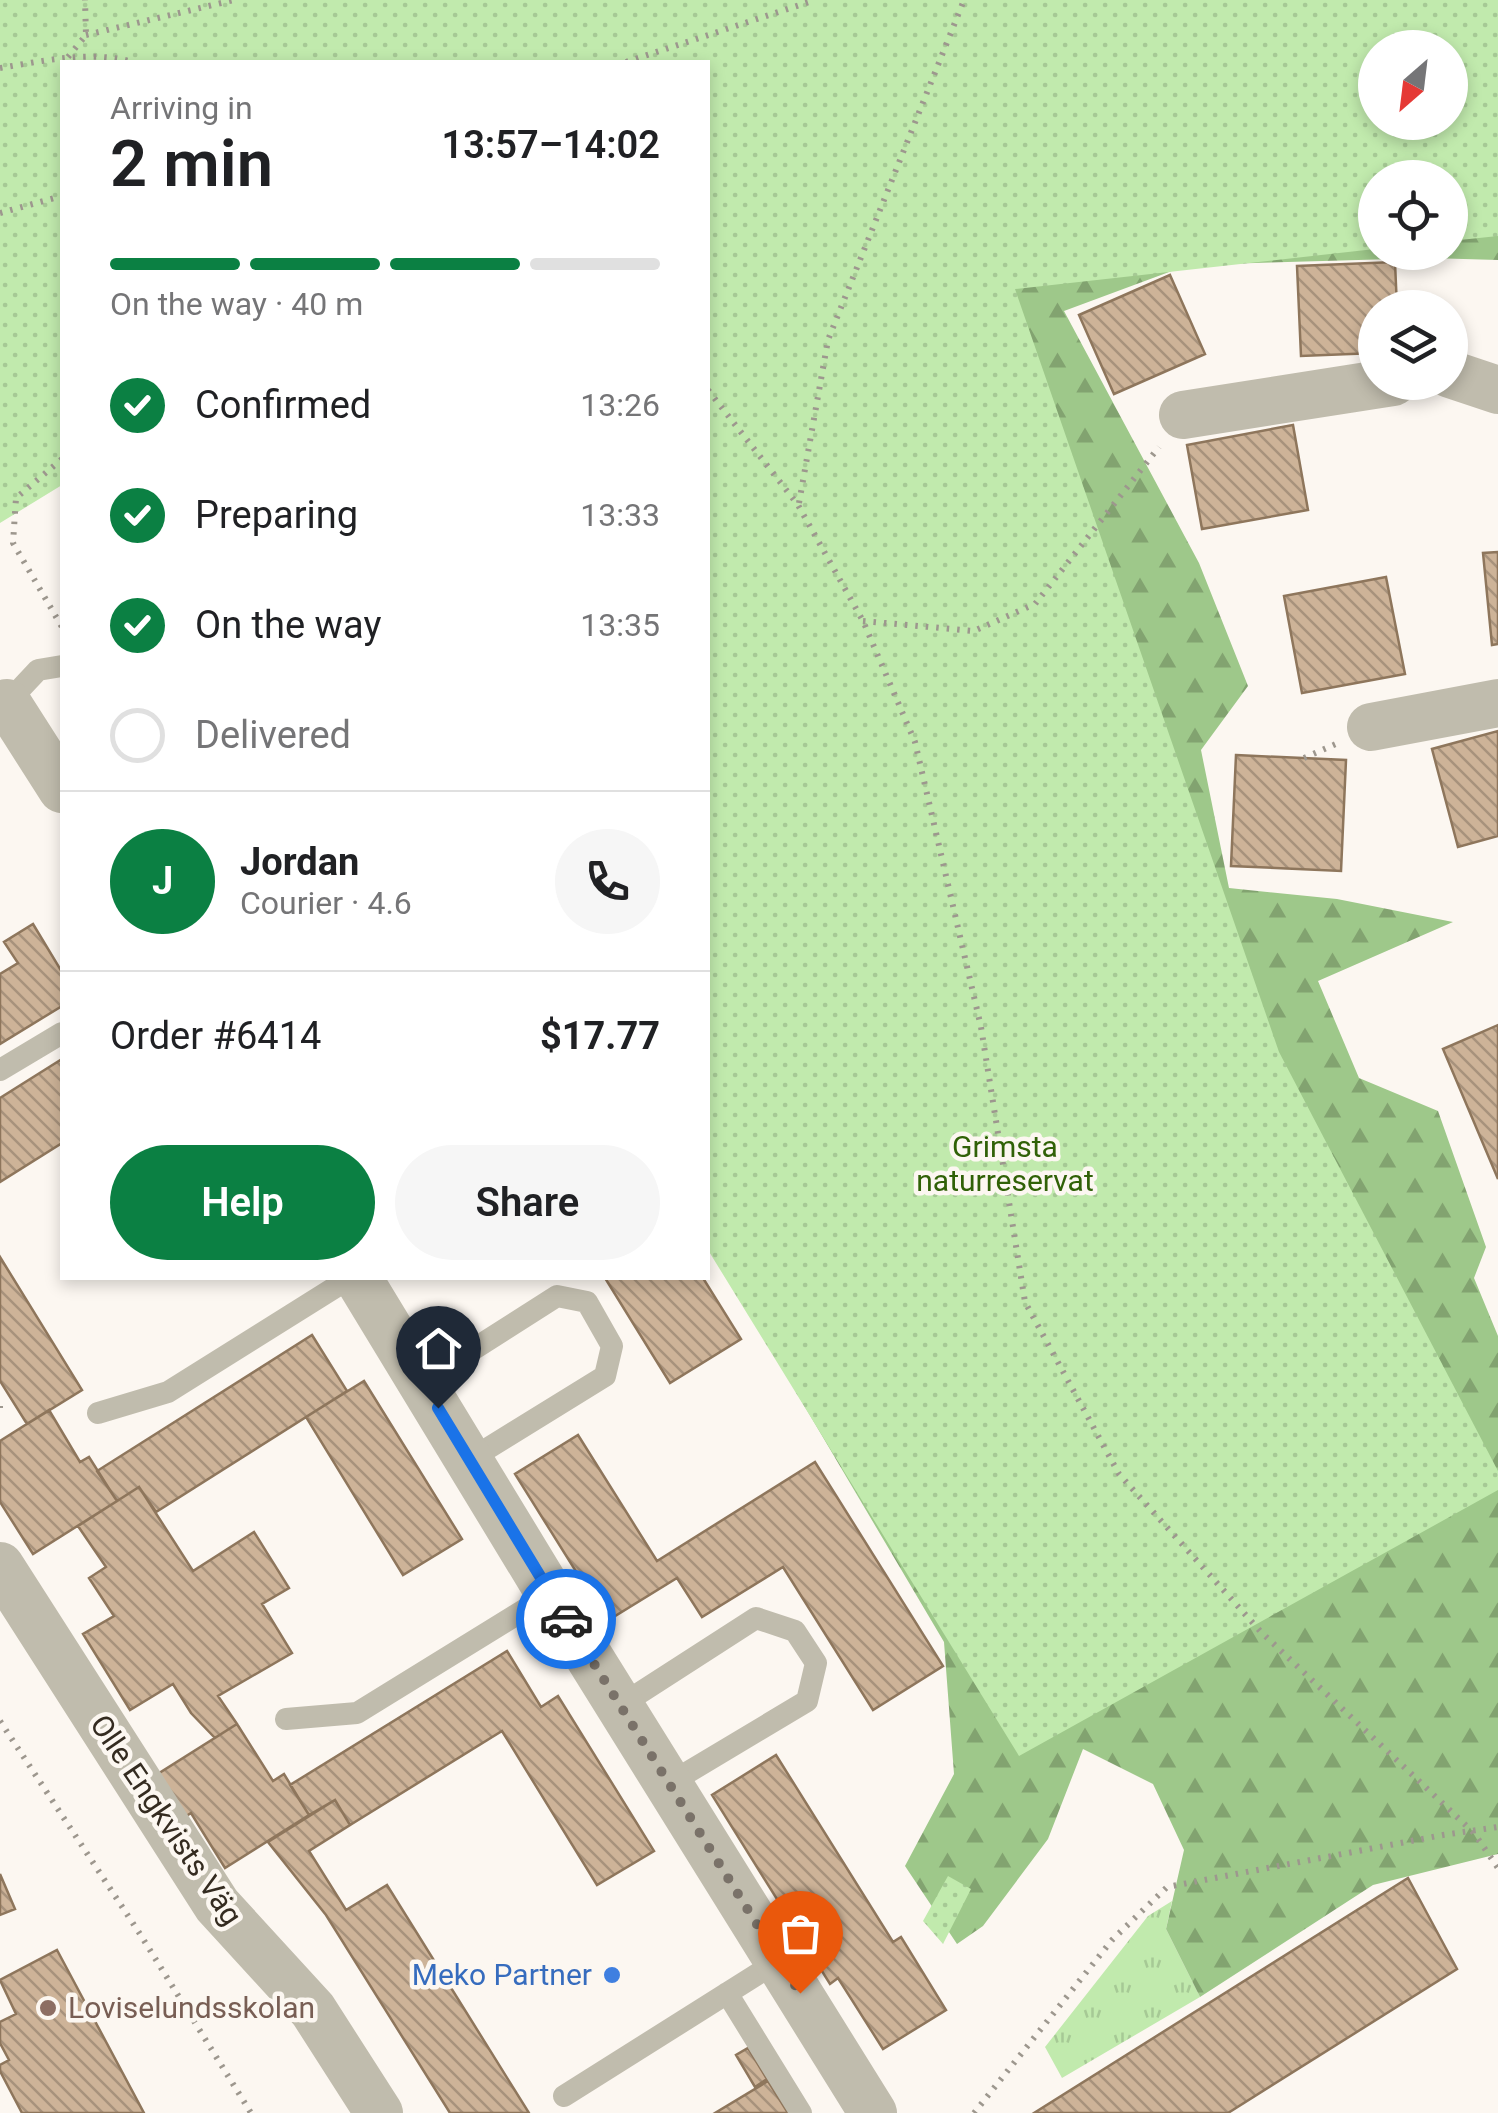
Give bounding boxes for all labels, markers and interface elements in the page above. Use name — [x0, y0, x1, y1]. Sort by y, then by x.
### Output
north arrow — [1358, 30, 1468, 140]
map controls — [1358, 30, 1468, 400]
text: Arriving in — [110, 89, 253, 127]
text: 13:57–14:02 — [441, 123, 660, 167]
text: 2 min — [110, 126, 273, 202]
button: locate — [1358, 160, 1468, 270]
text: On the way · 40 m — [110, 285, 363, 323]
button: layers — [1358, 290, 1468, 400]
icon: check — [110, 378, 165, 433]
text: Confirmed — [195, 383, 371, 427]
text: 13:26 — [580, 386, 660, 424]
icon: check — [110, 488, 165, 543]
text: Preparing — [195, 493, 358, 537]
text: 13:33 — [580, 496, 660, 534]
icon: check — [110, 598, 165, 653]
text: On the way — [195, 603, 381, 647]
text: 13:35 — [580, 606, 660, 644]
text: Delivered — [195, 713, 351, 757]
button: phone — [555, 829, 660, 934]
text: Jordan — [240, 840, 359, 884]
text: J — [152, 859, 173, 903]
text: Courier · 4.6 — [240, 884, 412, 922]
text: Order #6414 — [110, 1014, 321, 1058]
text: $17.77 — [540, 1014, 660, 1058]
park label: Grimsta naturreservat — [916, 1129, 1094, 1198]
button: Help — [110, 1145, 375, 1260]
button: Share — [395, 1145, 660, 1260]
pin — [396, 1306, 481, 1409]
icon: home — [411, 1321, 466, 1376]
courier — [516, 1569, 616, 1669]
icon: car — [539, 1592, 594, 1647]
street label: Olle Engkvists Väg — [83, 1708, 250, 1931]
pin — [758, 1891, 843, 1994]
icon: bag — [773, 1906, 828, 1961]
place label: Meko Partner — [412, 1957, 592, 1992]
marker: Meko Partner — [601, 1964, 623, 1986]
place label: Loviselundsskolan — [68, 1990, 315, 2025]
marker: Loviselundsskolan — [37, 1997, 59, 2019]

